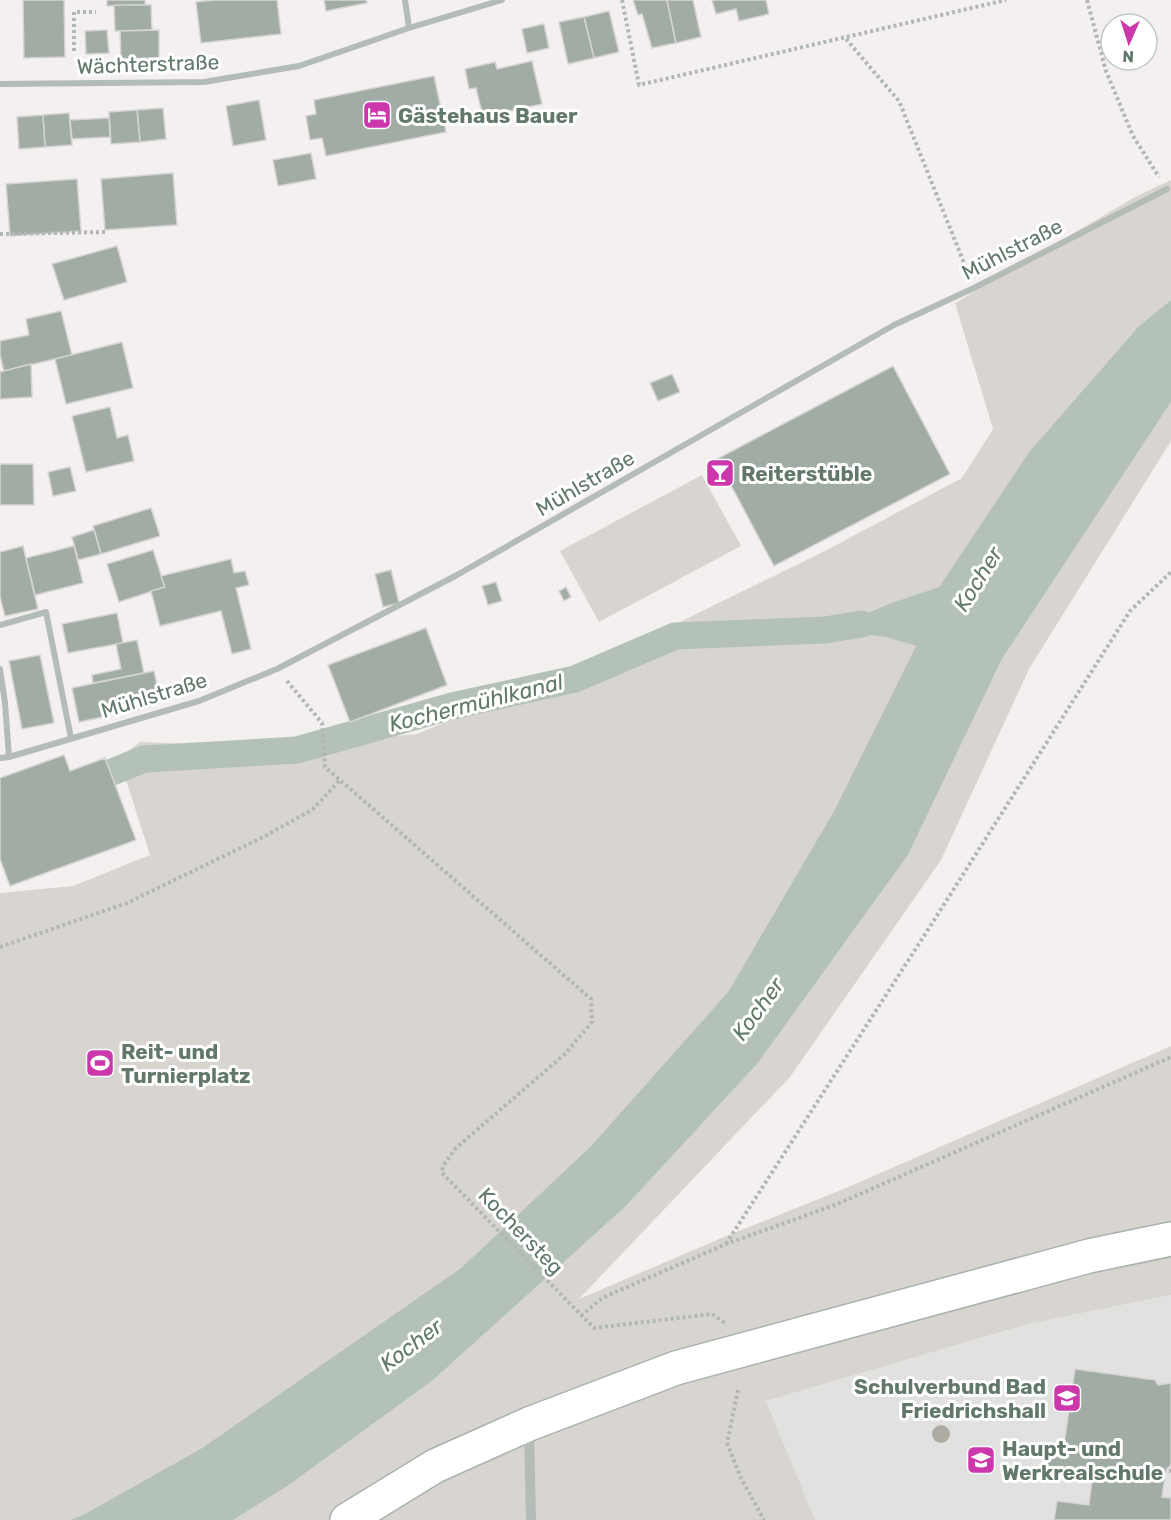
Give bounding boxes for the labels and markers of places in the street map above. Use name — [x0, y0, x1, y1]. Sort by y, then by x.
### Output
hotel icon: Gästehaus Bauer — [361, 99, 393, 131]
place label: Gästehaus Bauer — [398, 103, 578, 128]
bar icon: Reiterstüble — [704, 457, 736, 489]
place label: Reiterstüble — [741, 461, 872, 486]
place label: Reit- und Turnierplatz — [121, 1039, 251, 1088]
sports icon: Reit- und Turnierplatz — [84, 1047, 116, 1079]
place label: Schulverbund Bad Friedrichshall — [854, 1374, 1046, 1423]
school or university icon: Schulverbund Bad Friedrichshall — [1051, 1382, 1083, 1414]
place label: Haupt- und Werkrealschule — [1002, 1436, 1163, 1485]
school or university icon: Haupt- und Werkrealschule — [965, 1444, 997, 1476]

